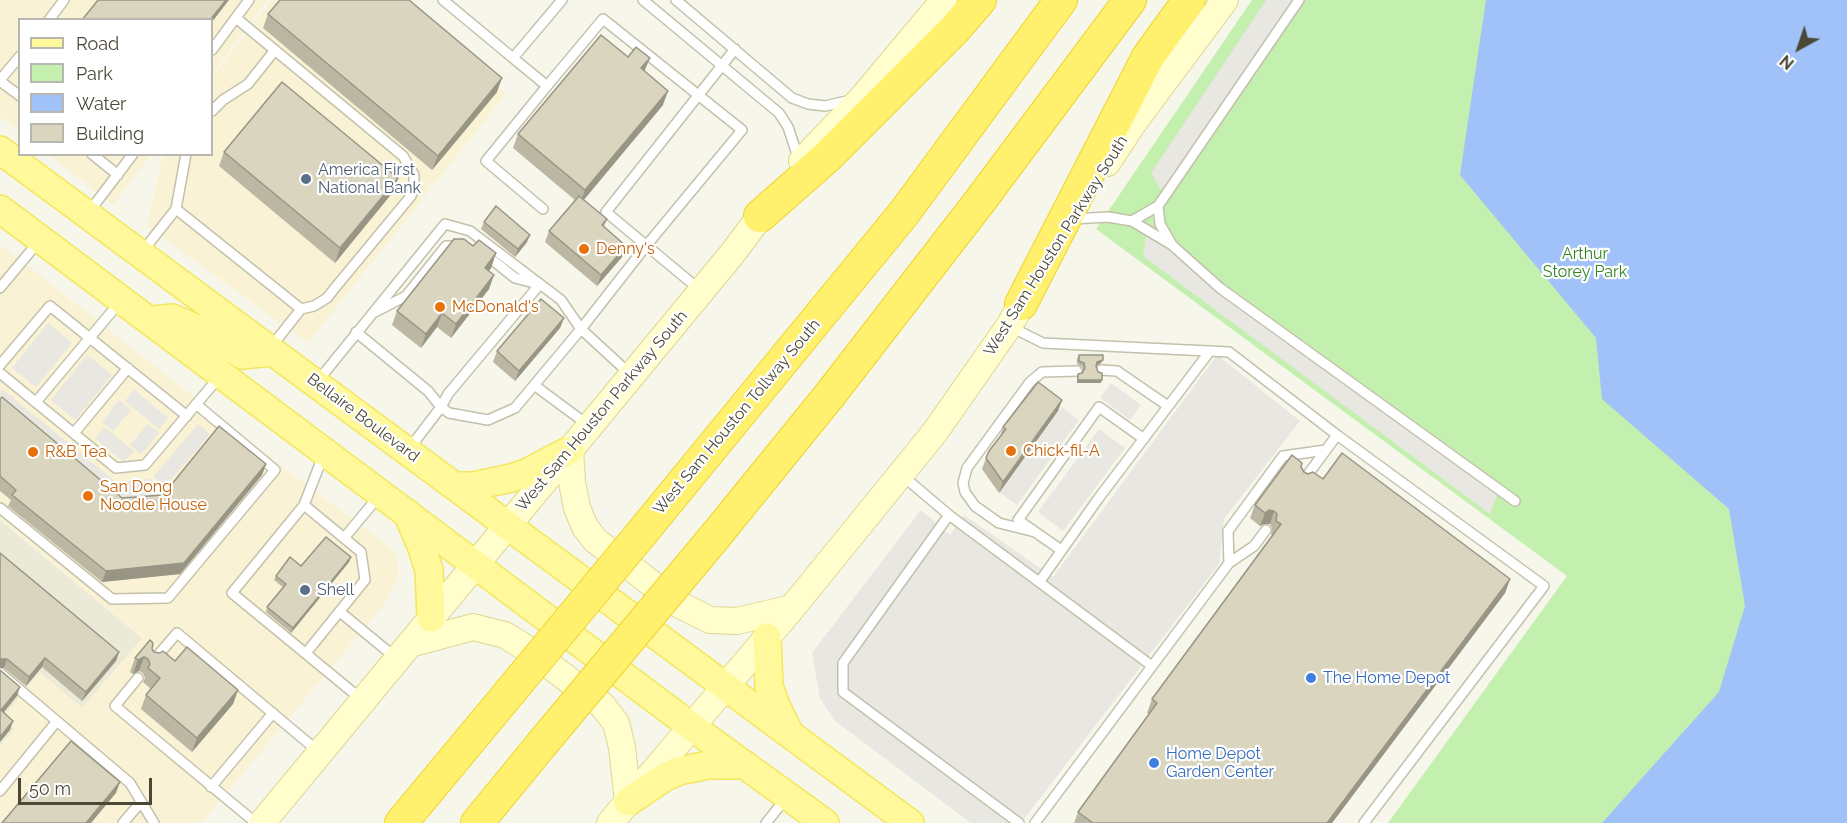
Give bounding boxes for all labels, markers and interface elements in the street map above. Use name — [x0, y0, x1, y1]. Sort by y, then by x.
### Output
legend — [18, 18, 213, 156]
north arrow — [1769, 18, 1829, 78]
text: Road — [76, 33, 119, 54]
text: N — [1776, 51, 1798, 73]
text: Park — [76, 63, 113, 84]
text: Water — [76, 93, 126, 114]
text: Building — [76, 123, 144, 144]
street label: West Sam Houston Parkway South — [980, 132, 1132, 360]
place label: America First National Bank — [318, 160, 421, 198]
marker: America First National Bank — [299, 172, 313, 186]
place label: Denny's — [596, 239, 655, 259]
marker: Denny's — [577, 242, 591, 256]
park label: Arthur Storey Park — [1543, 244, 1627, 282]
place label: McDonald's — [452, 297, 539, 317]
marker: McDonald's — [433, 300, 447, 314]
street label: West Sam Houston Parkway South — [512, 307, 692, 515]
street label: West Sam Houston Tollway South — [649, 315, 825, 519]
street label: Bellaire Boulevard — [303, 370, 423, 466]
place label: Chick-fil-A — [1023, 441, 1100, 461]
place label: R&B Tea — [45, 442, 107, 462]
marker: Chick-fil-A — [1004, 444, 1018, 458]
marker: R&B Tea — [26, 445, 40, 459]
place label: San Dong Noodle House — [100, 477, 207, 515]
marker: San Dong Noodle House — [81, 489, 95, 503]
place label: Shell — [317, 580, 354, 600]
marker: Shell — [298, 583, 312, 597]
place label: The Home Depot — [1323, 668, 1450, 688]
marker: The Home Depot — [1304, 671, 1318, 685]
place label: Home Depot Garden Center — [1166, 744, 1274, 782]
marker: Home Depot Garden Center — [1147, 756, 1161, 770]
scale bar — [21, 766, 154, 804]
text: 50 m — [29, 778, 71, 799]

